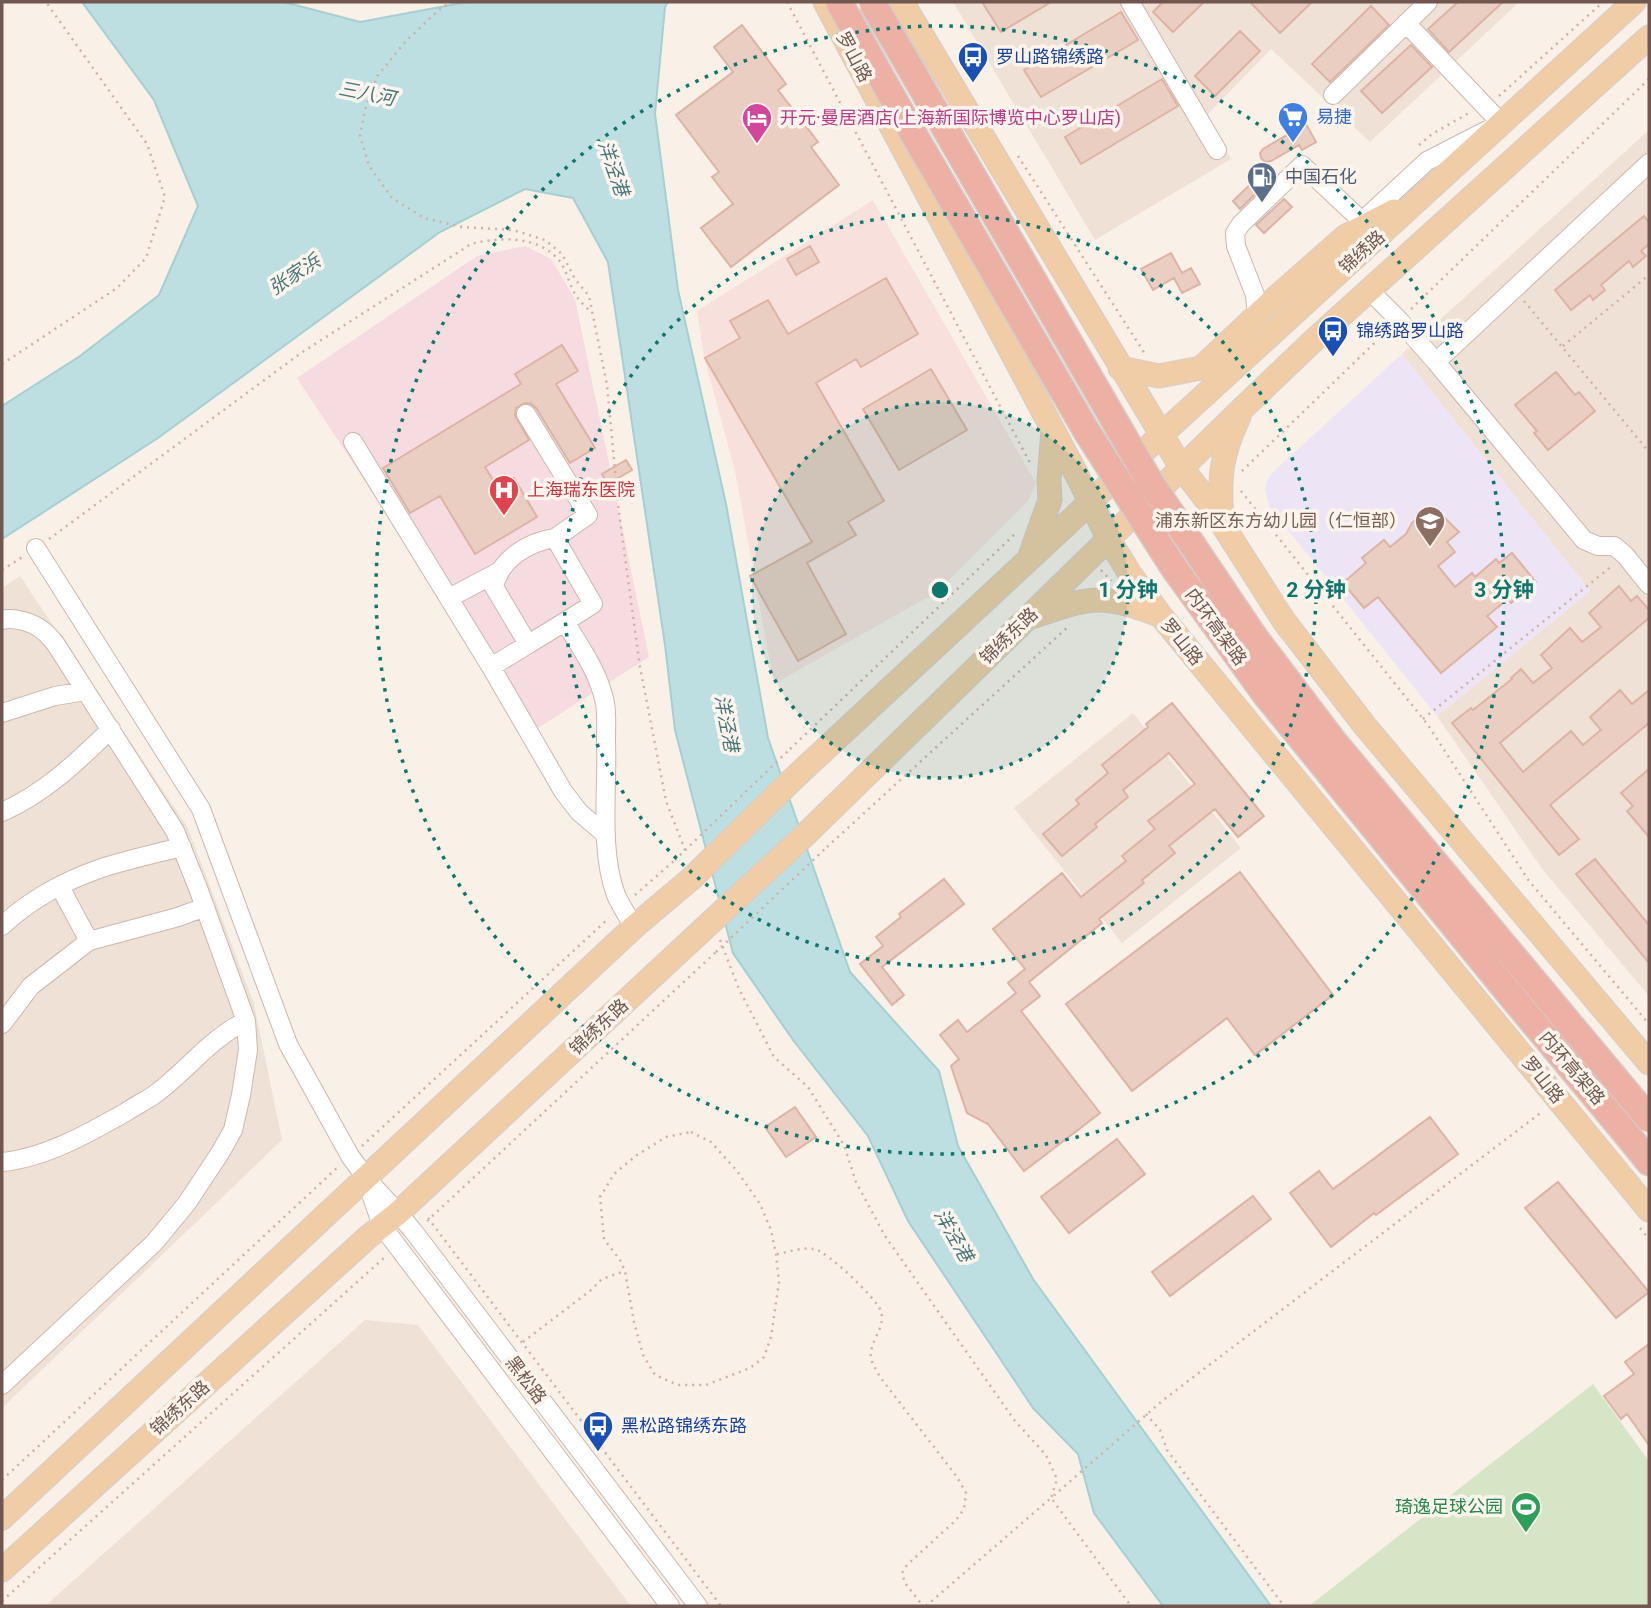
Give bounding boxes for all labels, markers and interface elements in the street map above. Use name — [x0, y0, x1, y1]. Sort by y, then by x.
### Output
street label: 罗山路 — [832, 28, 876, 86]
bus stop icon: 罗山路锦绣路 — [956, 40, 990, 84]
place label: 罗山路锦绣路 — [996, 46, 1104, 67]
water label: 三八河 — [337, 77, 401, 111]
supermarket icon: 易捷 — [1276, 100, 1310, 144]
hotel icon: 开元·曼居酒店(上海新国际博览中心罗山店) — [740, 101, 774, 145]
place label: 易捷 — [1316, 106, 1352, 127]
place label: 开元·曼居酒店(上海新国际博览中心罗山店) — [780, 107, 1121, 129]
water label: 洋泾港 — [593, 137, 635, 202]
fuel station icon: 中国石化 — [1245, 160, 1279, 204]
place label: 中国石化 — [1285, 166, 1357, 187]
street label: 锦绣路 — [1335, 226, 1389, 277]
water label: 张家浜 — [264, 248, 326, 300]
bus stop icon: 锦绣路罗山路 — [1316, 314, 1350, 358]
place label: 锦绣路罗山路 — [1356, 320, 1464, 341]
hospital icon: 上海瑞东医院 — [487, 473, 521, 517]
place label: 上海瑞东医院 — [527, 479, 635, 500]
school or university icon: 浦东新区东方幼儿园（仁恒部） — [1413, 504, 1447, 548]
place label: 浦东新区东方幼儿园（仁恒部） — [1155, 510, 1407, 531]
centre of rings — [928, 578, 952, 602]
text: 1 分钟 — [1098, 578, 1158, 602]
text: 2 分钟 — [1286, 578, 1346, 602]
text: 3 分钟 — [1474, 578, 1534, 602]
street label: 内环高架路 — [1181, 584, 1251, 669]
street label: 锦绣东路 — [975, 603, 1042, 668]
street label: 罗山路 — [1157, 614, 1208, 669]
water label: 洋泾港 — [710, 693, 744, 756]
street label: 锦绣东路 — [565, 994, 632, 1059]
street label: 内环高架路 — [1535, 1026, 1609, 1109]
street label: 罗山路 — [1518, 1052, 1569, 1107]
water label: 洋泾港 — [929, 1205, 979, 1268]
street label: 黑松路 — [502, 1352, 551, 1408]
street label: 锦绣东路 — [146, 1376, 213, 1440]
bus stop icon: 黑松路锦绣东路 — [581, 1409, 615, 1453]
place label: 黑松路锦绣东路 — [621, 1415, 747, 1436]
sports icon: 琦逸足球公园 — [1509, 1490, 1543, 1534]
place label: 琦逸足球公园 — [1395, 1496, 1503, 1517]

